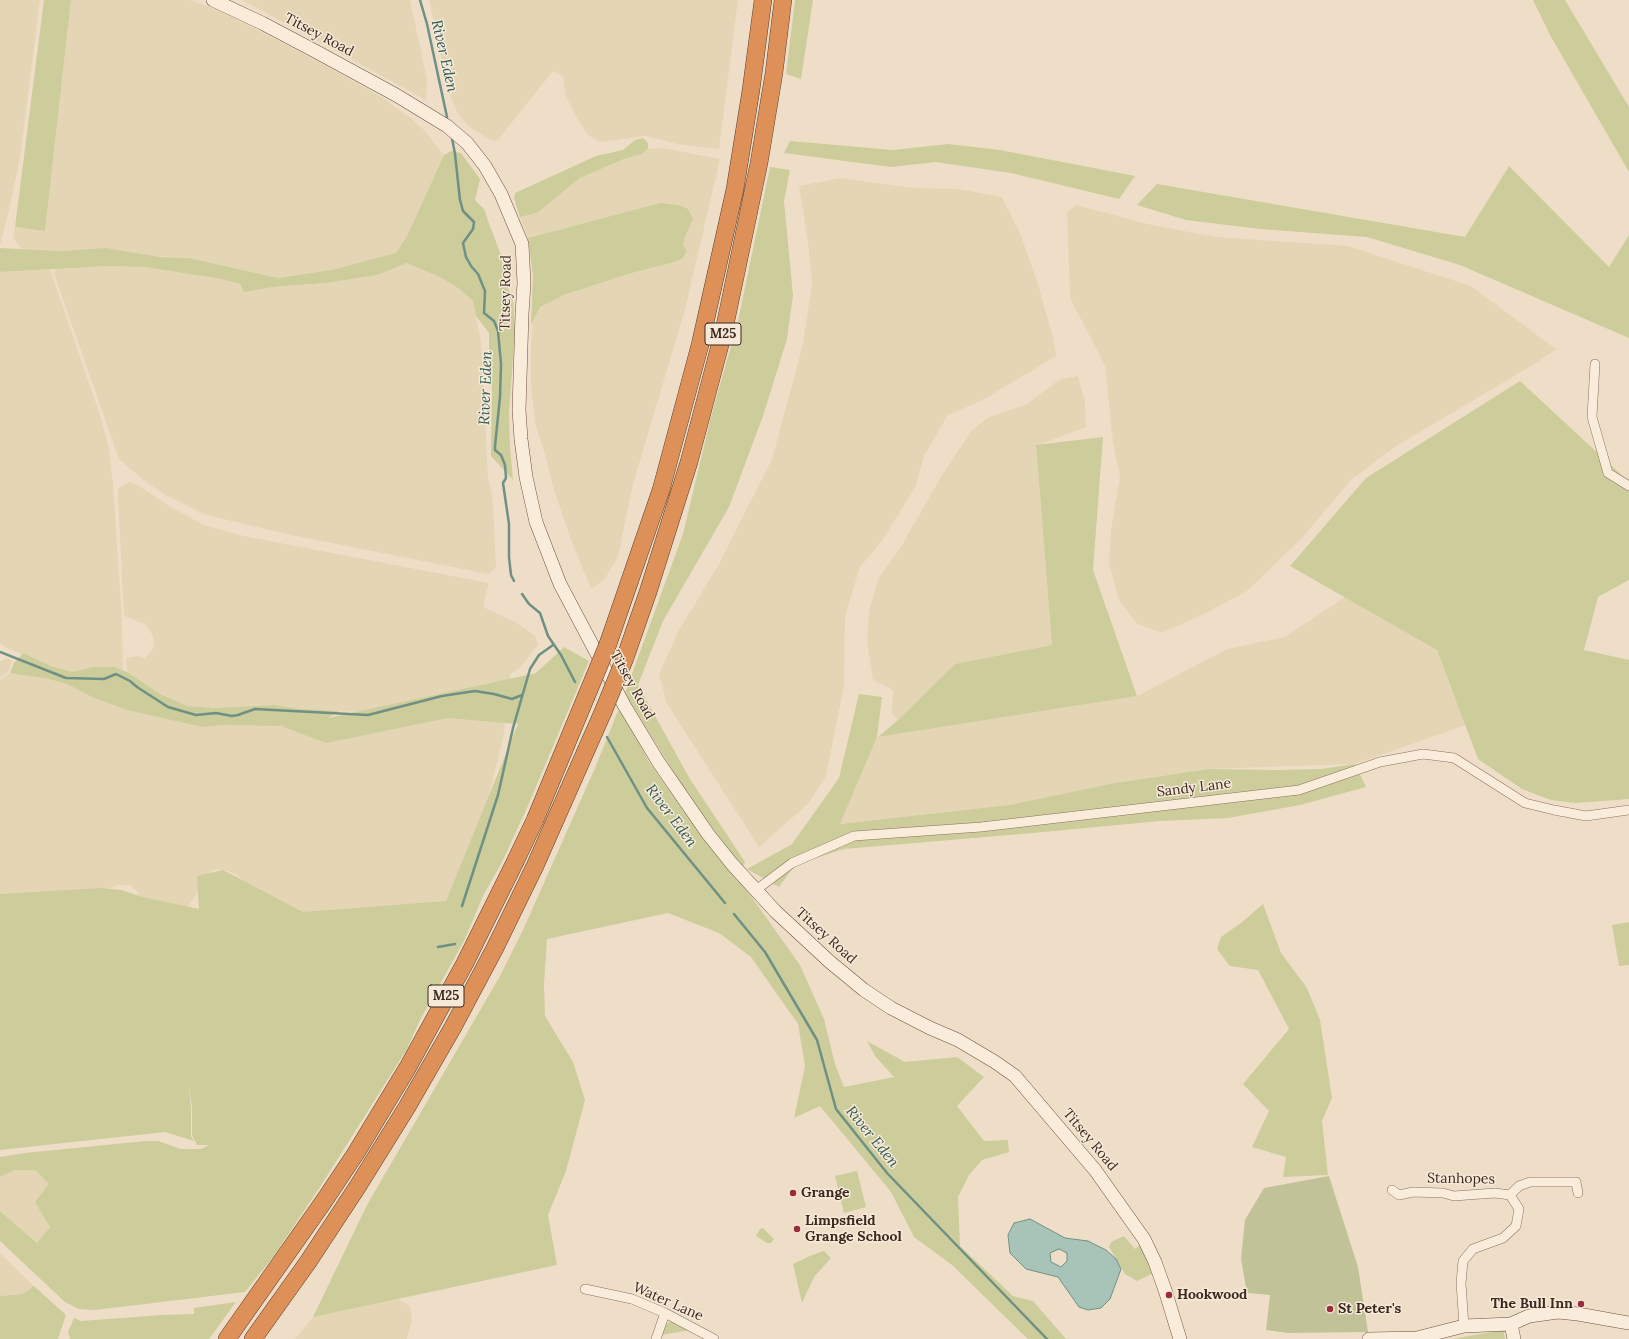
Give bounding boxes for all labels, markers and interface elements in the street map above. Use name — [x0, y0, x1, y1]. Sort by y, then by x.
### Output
street label: Titsey Road — [281, 10, 357, 60]
water label: River Eden — [427, 18, 461, 94]
street label: Titsey Road — [497, 255, 515, 331]
road number: M25 — [705, 323, 741, 345]
water label: River Eden — [476, 351, 496, 425]
street label: Titsey Road — [606, 648, 658, 722]
street label: Sandy Lane — [1156, 775, 1232, 801]
water label: River Eden — [642, 781, 700, 851]
street label: Titsey Road — [792, 904, 860, 968]
road number: M25 — [428, 985, 464, 1007]
water label: River Eden — [842, 1103, 902, 1171]
street label: Titsey Road — [1059, 1105, 1121, 1175]
street label: Stanhopes — [1427, 1170, 1495, 1188]
place label: Grange — [801, 1185, 850, 1201]
marker: Grange — [788, 1188, 798, 1198]
place label: Limpsfield Grange School — [805, 1213, 902, 1246]
marker: Limpsfield Grange School — [792, 1224, 802, 1234]
street label: Water Lane — [630, 1279, 706, 1325]
place label: Hookwood — [1177, 1287, 1247, 1303]
marker: Hookwood — [1164, 1290, 1174, 1300]
place label: The Bull Inn — [1491, 1296, 1573, 1312]
marker: The Bull Inn — [1576, 1299, 1586, 1309]
place label: St Peter's — [1338, 1301, 1401, 1317]
marker: St Peter's — [1325, 1304, 1335, 1314]

